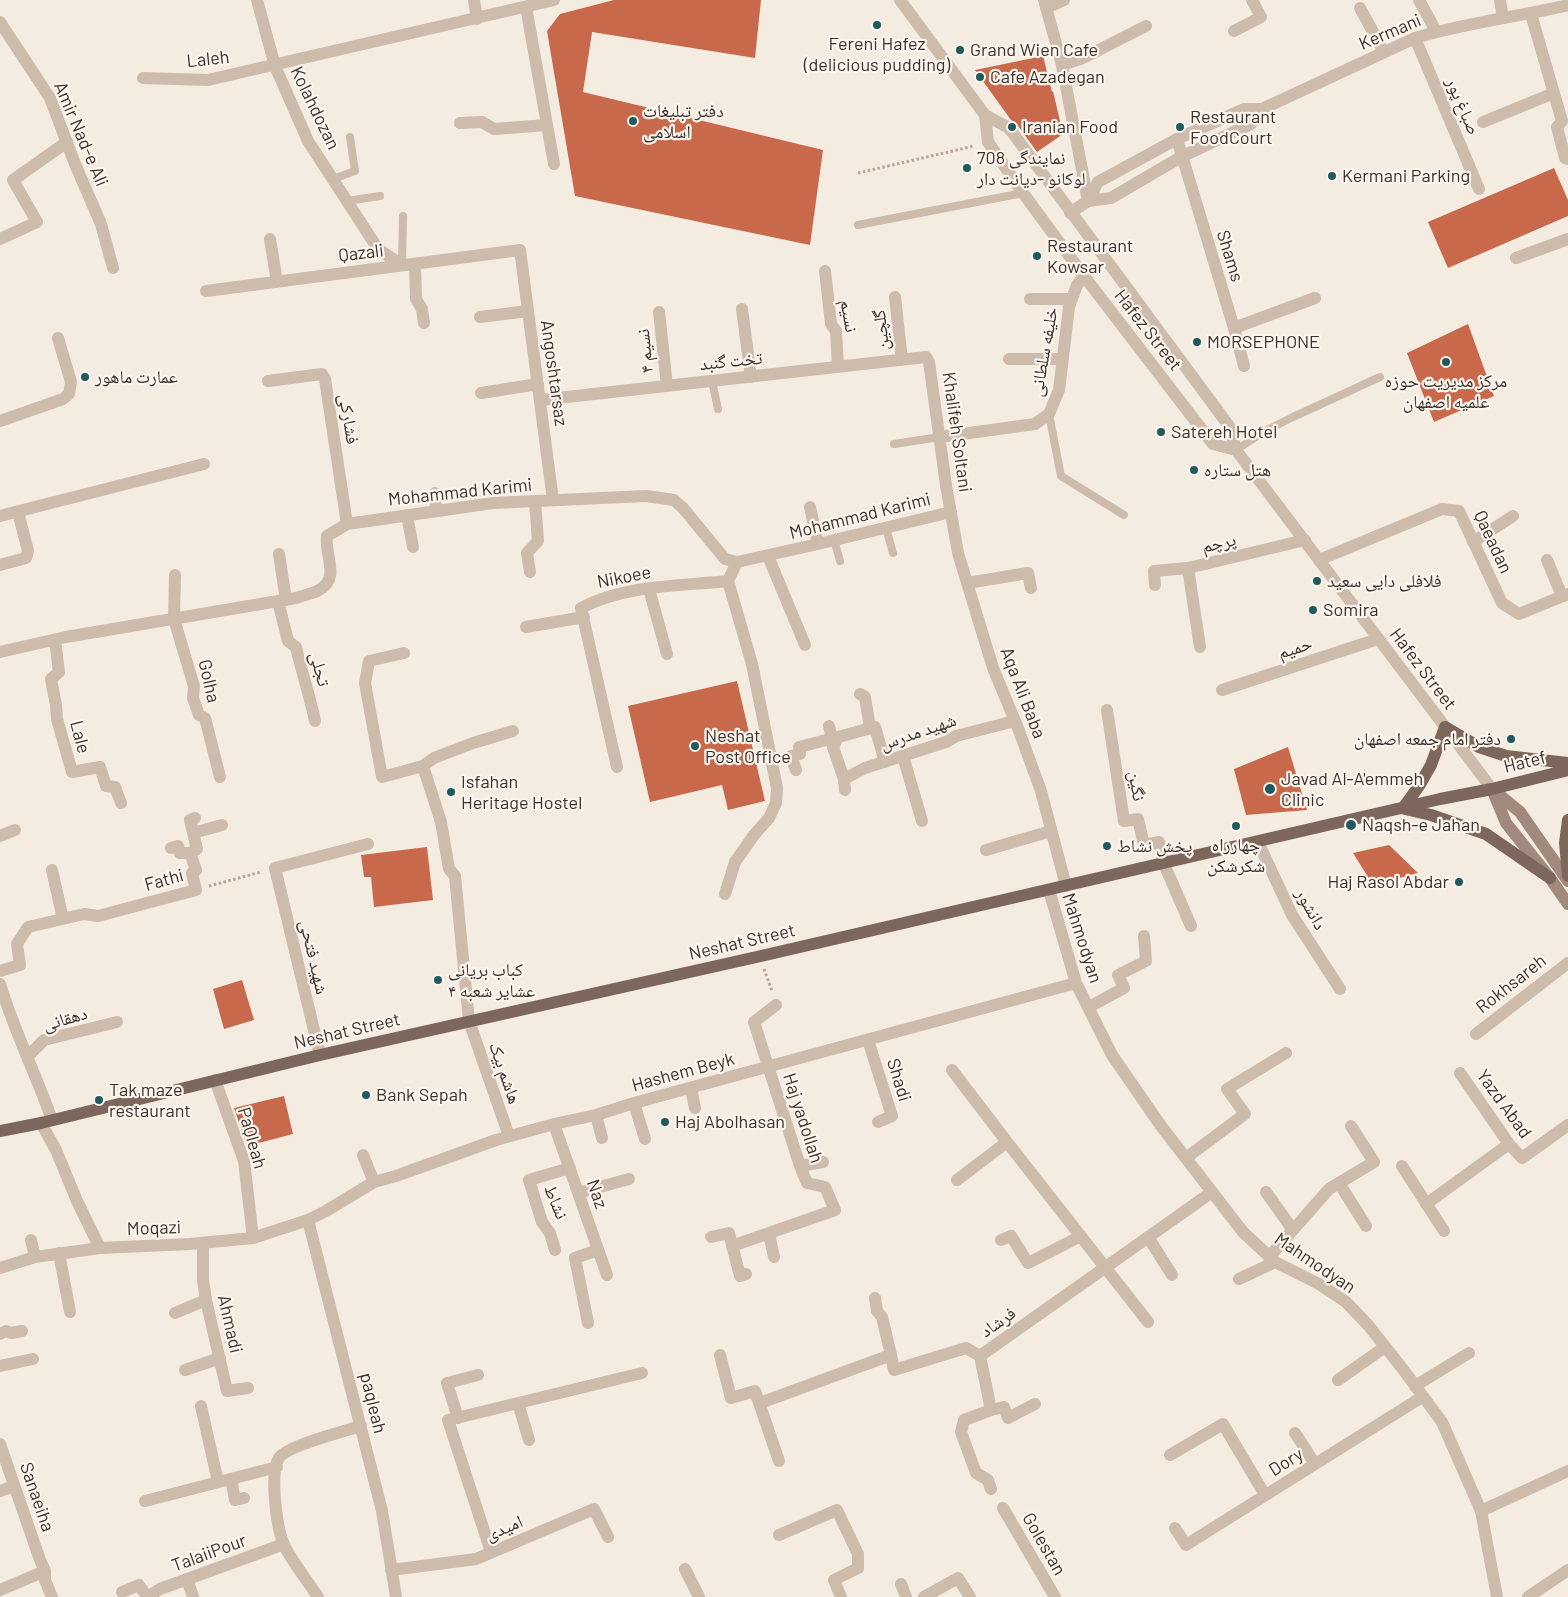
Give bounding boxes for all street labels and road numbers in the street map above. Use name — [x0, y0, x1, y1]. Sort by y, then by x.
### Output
street label: Kermani — [1356, 9, 1424, 55]
street label: Laleh — [186, 46, 230, 72]
street label: Kolahdozan — [286, 63, 344, 153]
street label: صباغ پور — [1441, 74, 1485, 138]
street label: Amir Nad-e Ali — [49, 78, 113, 190]
street label: Shams — [1212, 228, 1248, 284]
street label: Qazali — [337, 240, 385, 266]
street label: Hafez Street — [1110, 285, 1186, 375]
street label: نسیم — [836, 298, 862, 334]
street label: خلیفه سلطانی — [1026, 306, 1062, 398]
street label: گلچین — [868, 309, 894, 351]
street label: Angoshtarsaz — [536, 319, 572, 427]
street label: نسیم ۴ — [632, 328, 658, 374]
street label: تخت گنبد — [699, 347, 763, 375]
street label: Khalifeh Soltani — [938, 370, 976, 494]
street label: فشارکی — [334, 392, 364, 446]
street label: Mohammad Karimi — [387, 474, 533, 510]
street label: Mohammad Karimi — [787, 488, 933, 544]
street label: Qaeadan — [1469, 507, 1517, 577]
street label: پرچم — [1200, 529, 1238, 557]
street label: Nikoee — [595, 561, 653, 593]
street label: Hafez Street — [1385, 624, 1461, 714]
street label: حمیم — [1275, 632, 1315, 664]
street label: Aqa Ali Baba — [996, 644, 1050, 742]
street label: تجلی — [305, 649, 335, 689]
street label: Golha — [194, 657, 224, 705]
street label: شهید مدرس — [877, 709, 959, 755]
street label: Lale — [65, 718, 95, 756]
street label: Hatef — [1501, 746, 1549, 778]
street label: نگین — [1124, 769, 1150, 803]
street label: Fathi — [142, 864, 186, 896]
street label: دانشور — [1291, 885, 1331, 933]
street label: Mahmodyan — [1057, 890, 1107, 986]
street label: شهید فتحی — [295, 918, 333, 996]
street label: Neshat Street — [687, 919, 797, 965]
street label: Rokhsareh — [1472, 950, 1550, 1018]
street label: دهقانی — [40, 1002, 90, 1036]
street label: Neshat Street — [292, 1008, 402, 1054]
street label: هاشم بیک — [484, 1039, 526, 1107]
street label: Hashem Beyk — [629, 1048, 737, 1096]
street label: Shadi — [882, 1056, 916, 1104]
street label: Yazd Abad — [1472, 1065, 1536, 1143]
street label: Haj yadollah — [778, 1070, 828, 1166]
street label: PaQleah — [233, 1105, 271, 1171]
street label: Naz — [582, 1177, 612, 1211]
street label: نشاط — [539, 1182, 573, 1222]
street label: Moqazi — [126, 1216, 182, 1240]
street label: Mahmodyan — [1270, 1228, 1360, 1298]
street label: Ahmadi — [213, 1293, 247, 1355]
street label: فرشاد — [976, 1302, 1020, 1342]
street label: paqleah — [355, 1370, 391, 1436]
street label: Dory — [1265, 1443, 1307, 1481]
street label: Sanaeiha — [15, 1460, 59, 1534]
street label: Golestan — [1018, 1509, 1070, 1579]
street label: امیدی — [482, 1511, 526, 1545]
street label: TalaiiPour — [169, 1530, 249, 1576]

